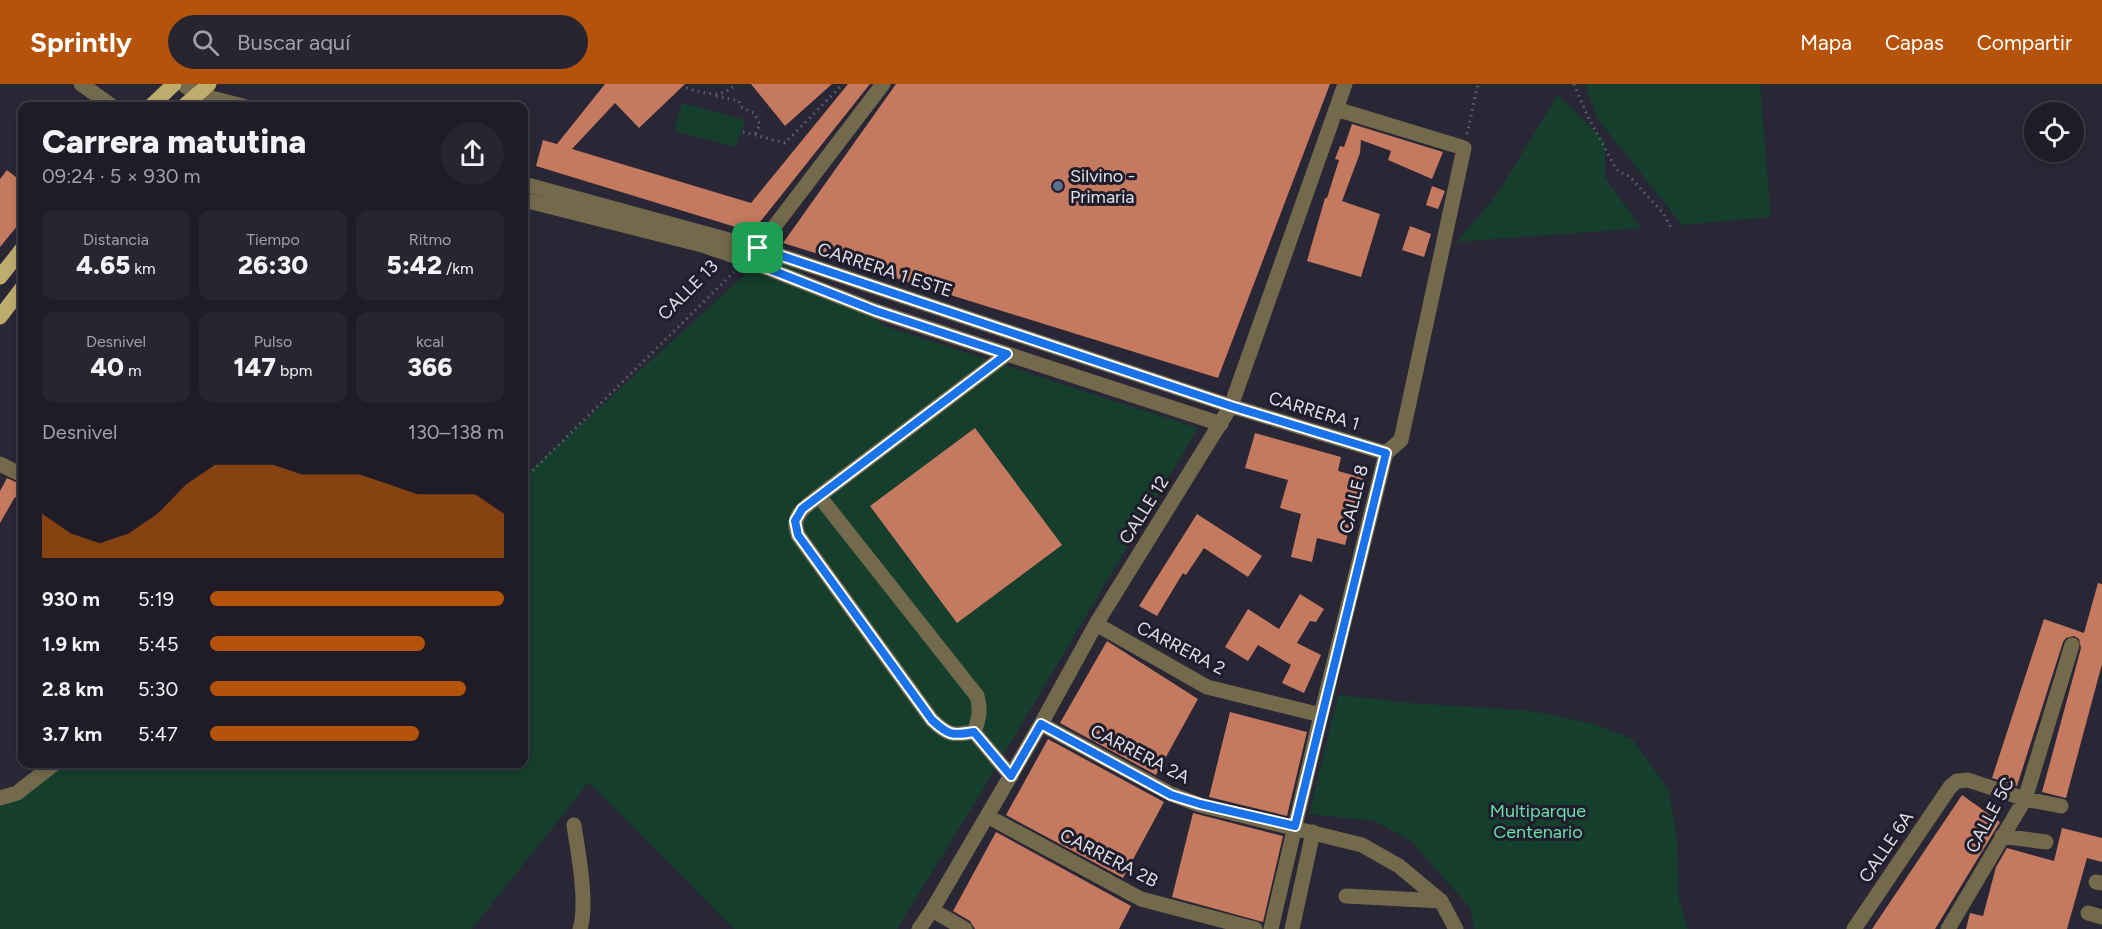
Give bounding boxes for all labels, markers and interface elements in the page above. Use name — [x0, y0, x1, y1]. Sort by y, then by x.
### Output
search box — [168, 15, 588, 69]
text: Sprintly — [30, 25, 132, 59]
icon: search — [189, 26, 222, 59]
text: Buscar aquí — [237, 29, 350, 56]
text: Mapa — [1800, 30, 1852, 55]
text: Capas — [1885, 30, 1944, 55]
text: Compartir — [1977, 30, 2072, 55]
map controls — [2024, 102, 2084, 162]
button: locate — [2024, 102, 2084, 162]
text: Carrera matutina — [42, 122, 306, 161]
button: share — [441, 122, 504, 185]
text: 09:24 · 5 × 930 m — [42, 164, 201, 188]
place label: Silvino - Primaria — [1070, 165, 1135, 208]
marker: Silvino - Primaria — [1051, 179, 1065, 193]
pin — [732, 222, 783, 273]
text: Distancia — [83, 230, 149, 249]
text: Tiempo — [246, 230, 300, 249]
text: Ritmo — [409, 230, 451, 249]
icon: arrive — [741, 231, 774, 264]
street label: CARRERA 1 ESTE — [815, 238, 955, 302]
text: 4.65 — [76, 249, 130, 281]
text: 26:30 — [238, 249, 308, 281]
text: 5:42 — [386, 249, 442, 281]
street label: CALLE 13 — [653, 255, 723, 325]
text: km — [130, 259, 156, 278]
text: /km — [442, 259, 474, 278]
text: Desnivel — [86, 332, 146, 351]
text: Pulso — [254, 332, 292, 351]
text: kcal — [416, 332, 444, 351]
text: 40 — [90, 351, 124, 383]
text: 147 — [234, 351, 276, 383]
text: 366 — [407, 351, 453, 383]
text: m — [124, 361, 142, 380]
text: bpm — [276, 361, 312, 380]
street label: CARRERA 1 — [1266, 387, 1362, 435]
text: Desnivel — [42, 420, 117, 444]
text: 130–138 m — [408, 420, 504, 444]
street label: CALLE 8 — [1335, 462, 1373, 536]
street label: CALLE 12 — [1114, 472, 1174, 548]
text: 930 m — [42, 587, 100, 611]
text: 5:19 — [138, 587, 174, 611]
street label: CARRERA 2 — [1133, 616, 1229, 680]
text: 1.9 km — [42, 632, 100, 656]
text: 5:45 — [138, 632, 178, 656]
text: 2.8 km — [42, 677, 104, 701]
text: 5:30 — [138, 677, 178, 701]
street label: CARRERA 2A — [1087, 720, 1193, 788]
text: 3.7 km — [42, 722, 102, 746]
text: 5:47 — [138, 722, 178, 746]
street label: CALLE 5C — [1961, 773, 2019, 857]
park label: Multiparque Centenario — [1490, 800, 1586, 843]
street label: CALLE 6A — [1854, 807, 1918, 887]
street label: CARRERA 2B — [1056, 824, 1162, 892]

